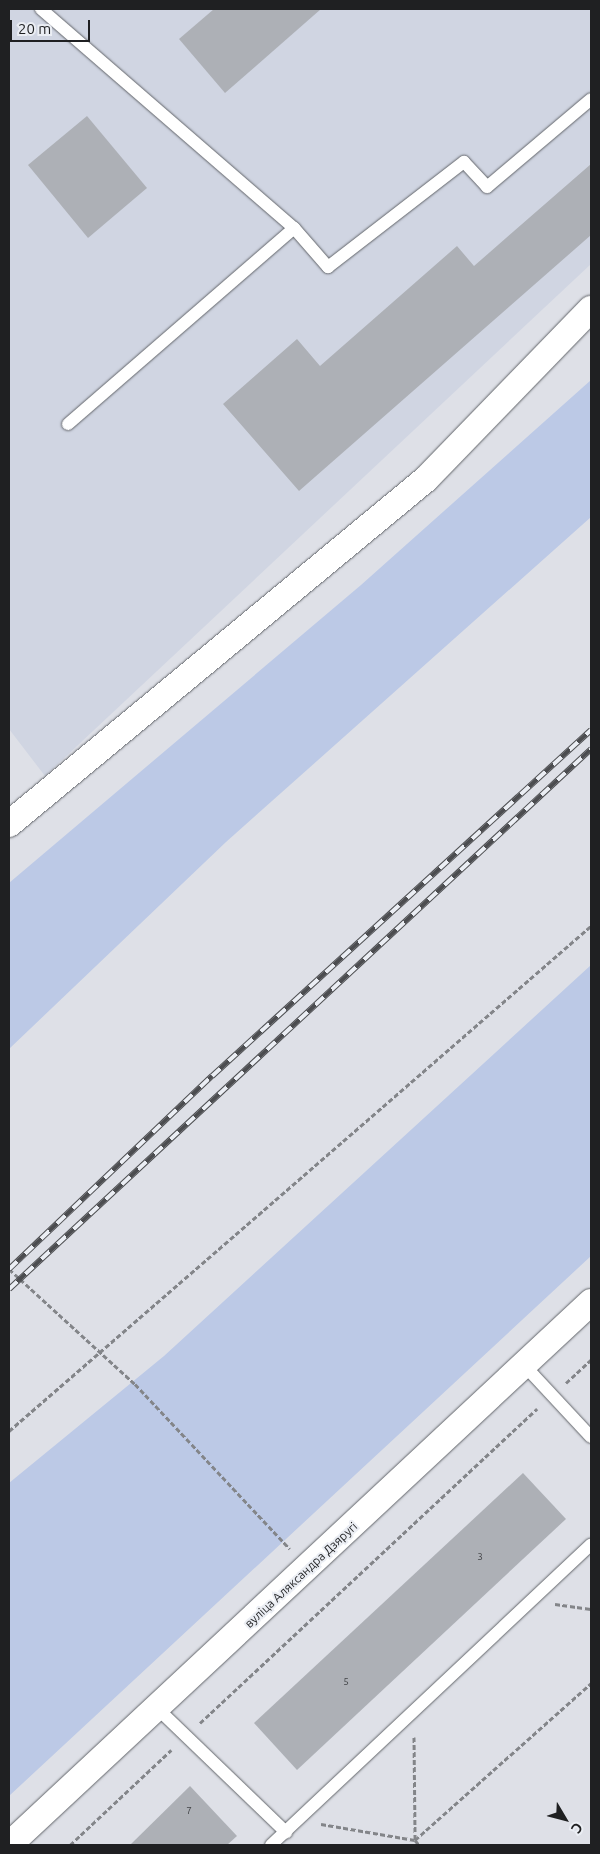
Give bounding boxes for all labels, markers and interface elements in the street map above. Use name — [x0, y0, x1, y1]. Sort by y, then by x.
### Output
scale bar — [12, 10, 92, 42]
text: 20 m — [18, 20, 51, 37]
street label: вуліца Аляксандра Дзяругі — [242, 1519, 360, 1631]
house number: 3 — [477, 1551, 483, 1563]
house number: 5 — [343, 1676, 349, 1688]
north arrow — [540, 1794, 590, 1844]
house number: 7 — [186, 1805, 192, 1817]
text: С — [568, 1820, 586, 1836]

